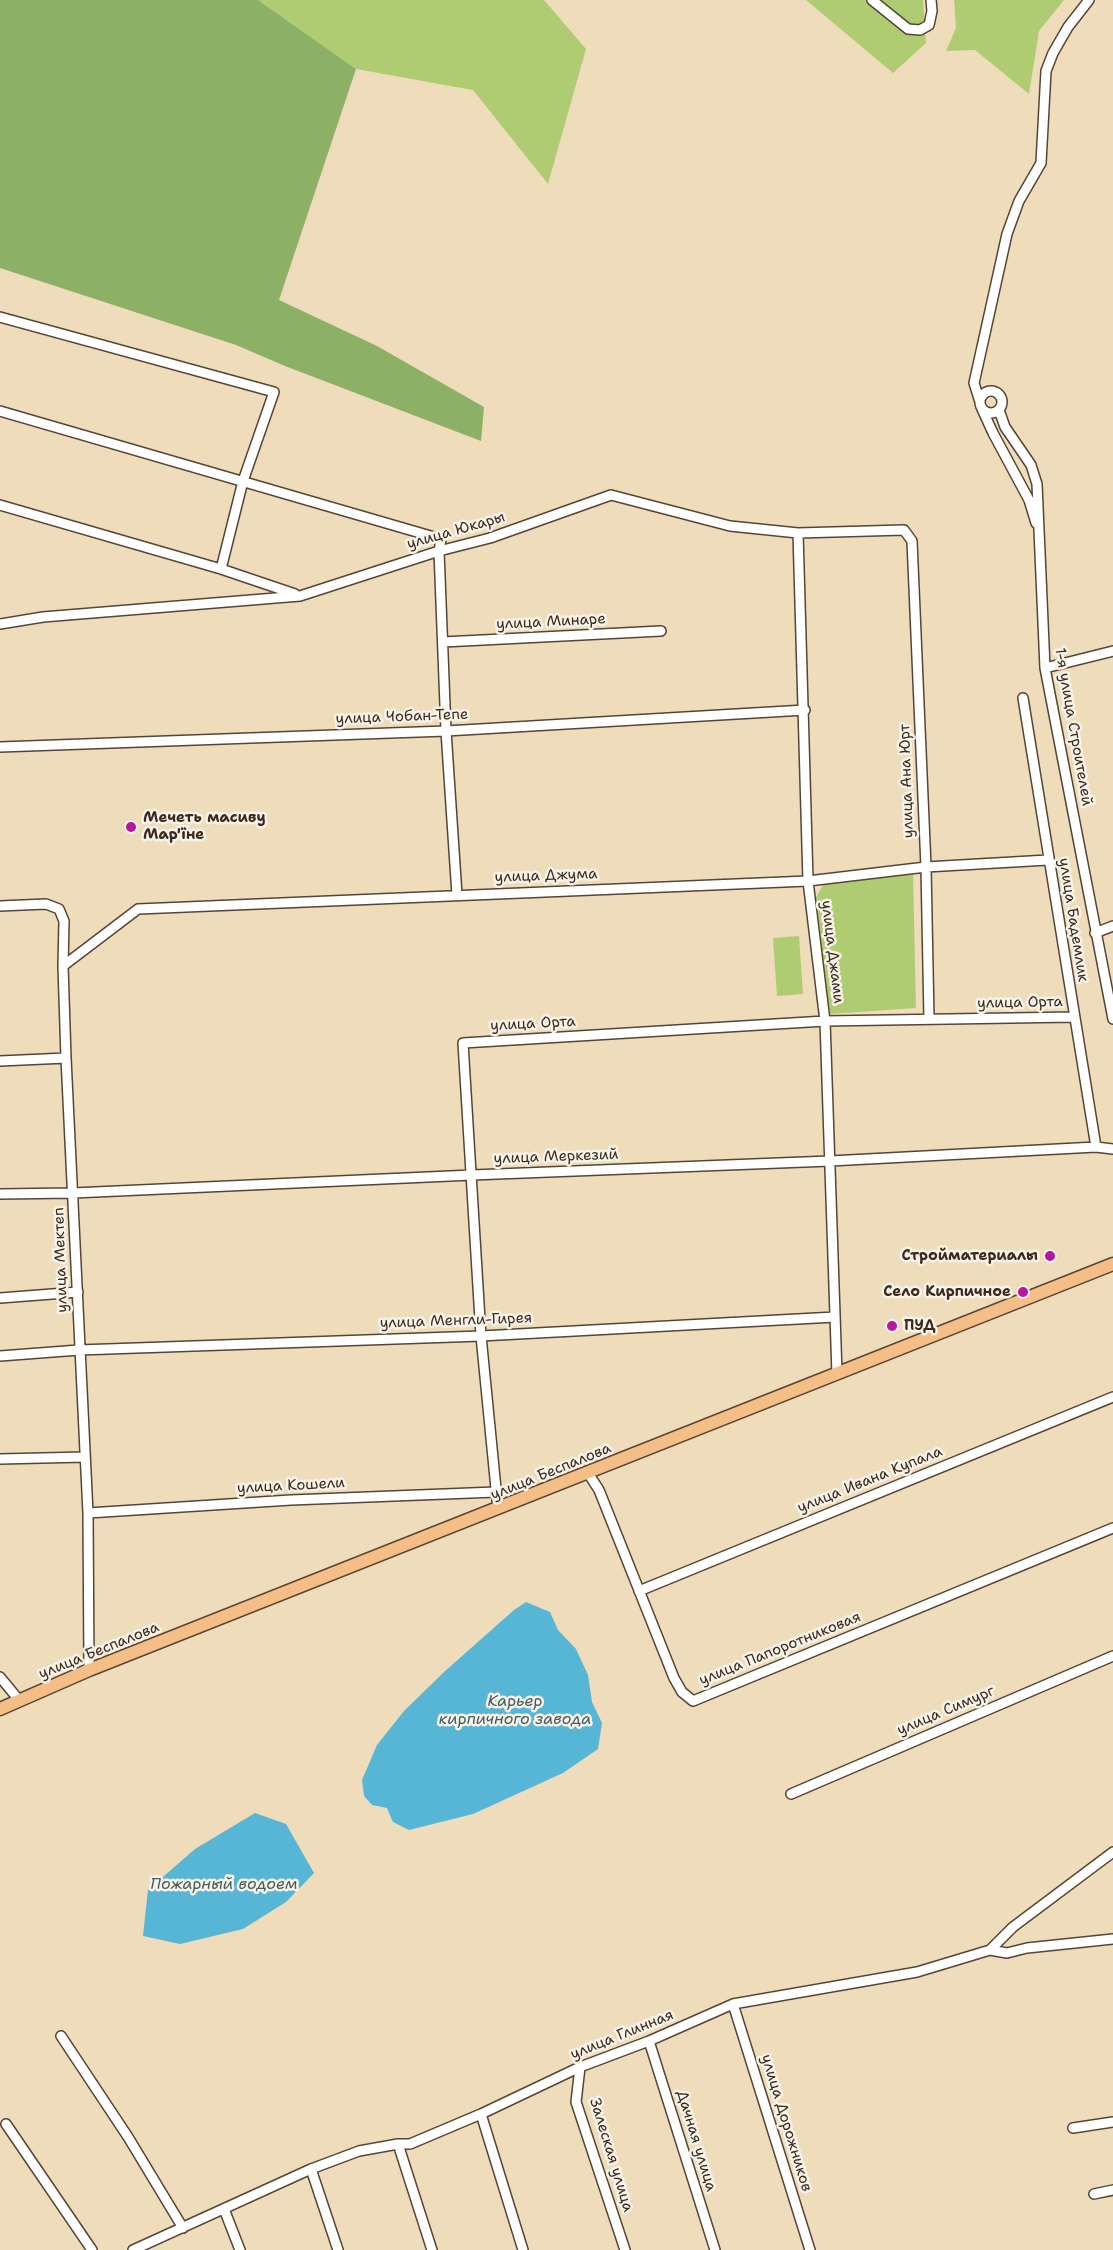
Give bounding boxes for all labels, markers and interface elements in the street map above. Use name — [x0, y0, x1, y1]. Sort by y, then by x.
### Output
street label: улица Юкары — [405, 508, 507, 554]
street label: улица Минаре — [496, 610, 606, 634]
street label: 1-я улица Строителей — [1050, 647, 1096, 807]
street label: улица Чобан-Тепе — [335, 706, 469, 728]
street label: улица Ана Юрт — [896, 724, 918, 838]
place label: Мечеть масиву Мар'їне — [143, 809, 266, 844]
marker: Мечеть масиву Мар'їне — [124, 820, 138, 834]
street label: улица Бадемлик — [1054, 857, 1092, 983]
street label: улица Джума — [494, 865, 598, 887]
street label: улица Джами — [817, 899, 847, 1005]
street label: улица Орта — [977, 993, 1063, 1013]
street label: улица Орта — [490, 1013, 576, 1035]
street label: улица Меркезий — [493, 1146, 619, 1168]
street label: улица Мектеп — [50, 1207, 72, 1313]
place label: Стройматериалы — [902, 1247, 1038, 1265]
marker: Стройматериалы — [1043, 1249, 1057, 1263]
place label: Село Кирпичное — [883, 1283, 1011, 1301]
marker: Село Кирпичное — [1016, 1285, 1030, 1299]
street label: улица Менгли-Гирея — [380, 1309, 532, 1333]
place label: ПУД — [904, 1317, 935, 1335]
marker: ПУД — [885, 1319, 899, 1333]
street label: улица Беспалова — [488, 1440, 614, 1504]
street label: улица Ивана Купала — [795, 1443, 945, 1517]
street label: улица Кошели — [237, 1474, 345, 1498]
street label: улица Папоротниковая — [697, 1608, 863, 1690]
street label: улица Беспалова — [36, 1619, 162, 1683]
street label: улица Симург — [894, 1682, 998, 1740]
water label: Карьер кирпичного завода — [439, 1692, 591, 1730]
water label: Пожарный водоем — [150, 1875, 298, 1895]
street label: улица Глинная — [568, 2006, 676, 2064]
street label: улица Дорожников — [757, 2052, 815, 2194]
street label: Дачная улица — [672, 2088, 720, 2194]
street label: Залеская улица — [585, 2096, 637, 2214]

